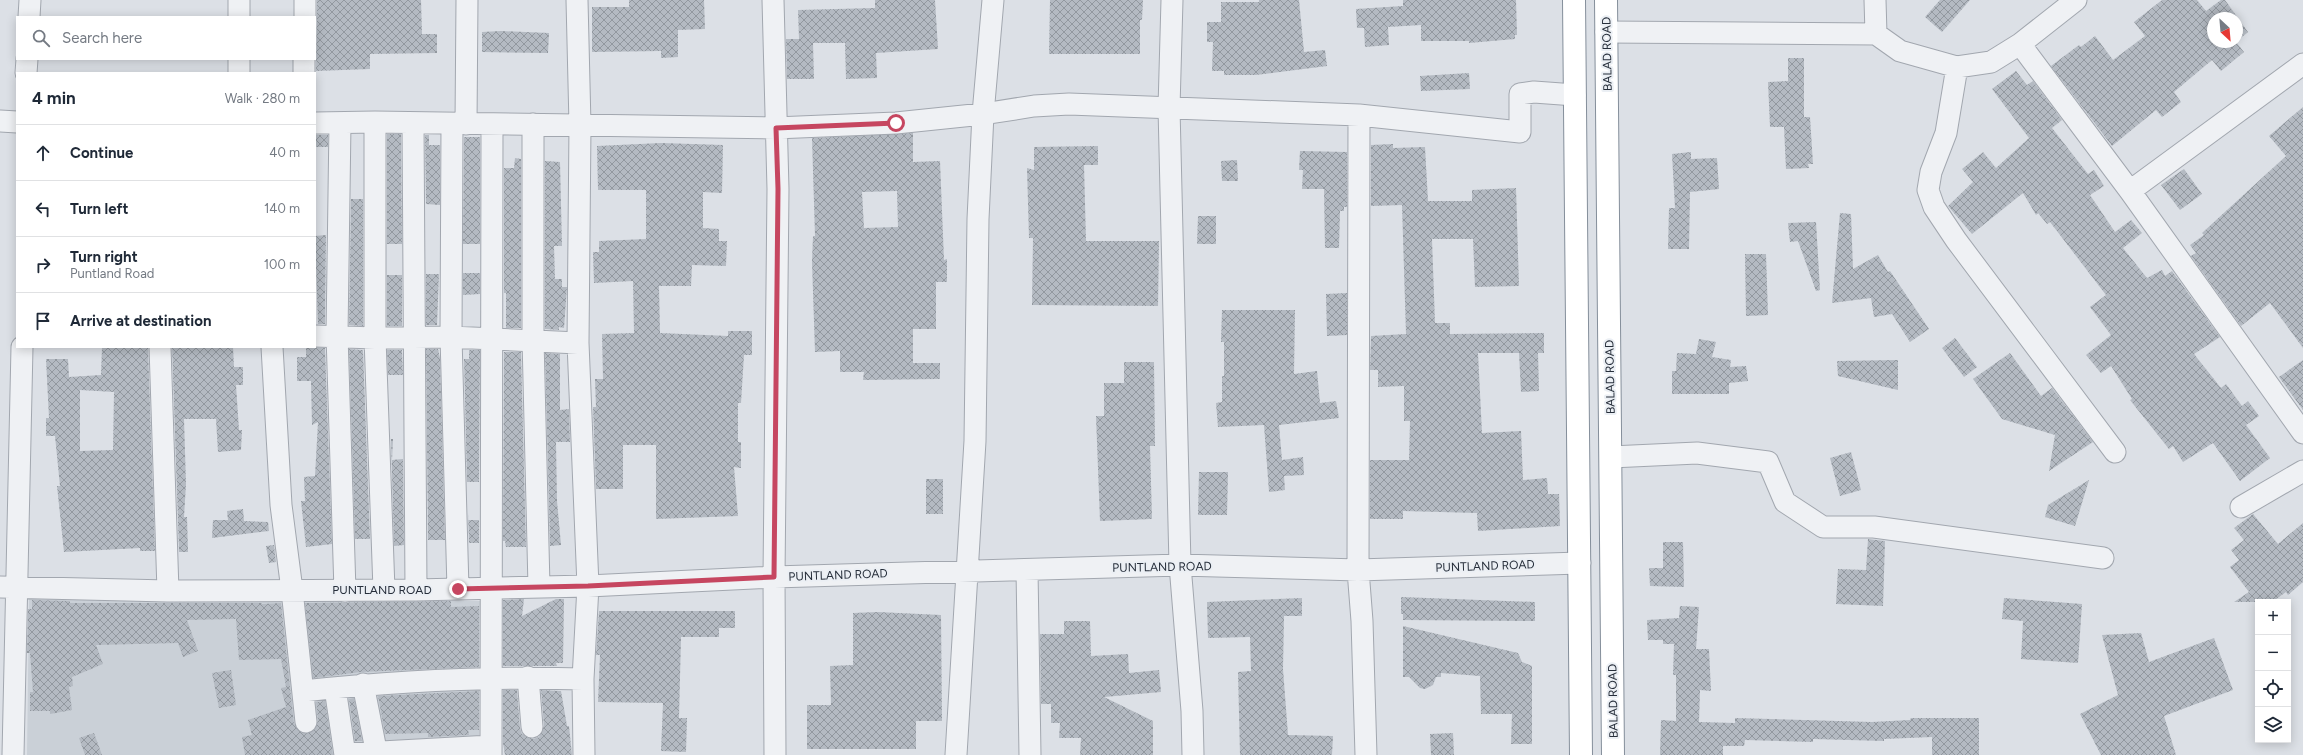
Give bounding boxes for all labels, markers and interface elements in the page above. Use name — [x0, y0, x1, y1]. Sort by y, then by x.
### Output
north arrow — [2207, 12, 2243, 48]
search box — [16, 16, 316, 60]
street label: BALAD ROAD — [1599, 17, 1615, 91]
icon: search — [30, 27, 52, 49]
text: Search here — [62, 29, 142, 47]
text: 4 min — [32, 88, 76, 108]
text: Walk · 280 m — [225, 91, 300, 106]
route start — [887, 114, 905, 132]
icon: ahead — [32, 142, 54, 164]
text: Continue — [70, 144, 133, 162]
text: 40 m — [269, 145, 300, 160]
icon: left — [32, 198, 54, 220]
text: Turn left — [70, 200, 128, 218]
text: 140 m — [264, 201, 300, 216]
text: Turn right — [70, 248, 138, 266]
icon: right — [32, 254, 54, 276]
text: 100 m — [264, 257, 300, 272]
text: Puntland Road — [70, 266, 154, 281]
icon: arrive — [32, 310, 54, 332]
text: Arrive at destination — [70, 312, 211, 330]
street label: BALAD ROAD — [1602, 340, 1618, 414]
street label: PUNTLAND ROAD — [1435, 557, 1535, 575]
street label: PUNTLAND ROAD — [1112, 559, 1212, 575]
street label: PUNTLAND ROAD — [788, 566, 888, 584]
route end — [449, 580, 467, 598]
street label: PUNTLAND ROAD — [332, 583, 432, 597]
map controls — [2255, 599, 2291, 743]
button: + — [2255, 599, 2291, 635]
button: − — [2255, 635, 2291, 671]
street label: BALAD ROAD — [1605, 664, 1621, 738]
button: locate — [2255, 671, 2291, 707]
button: layers — [2255, 707, 2291, 743]

